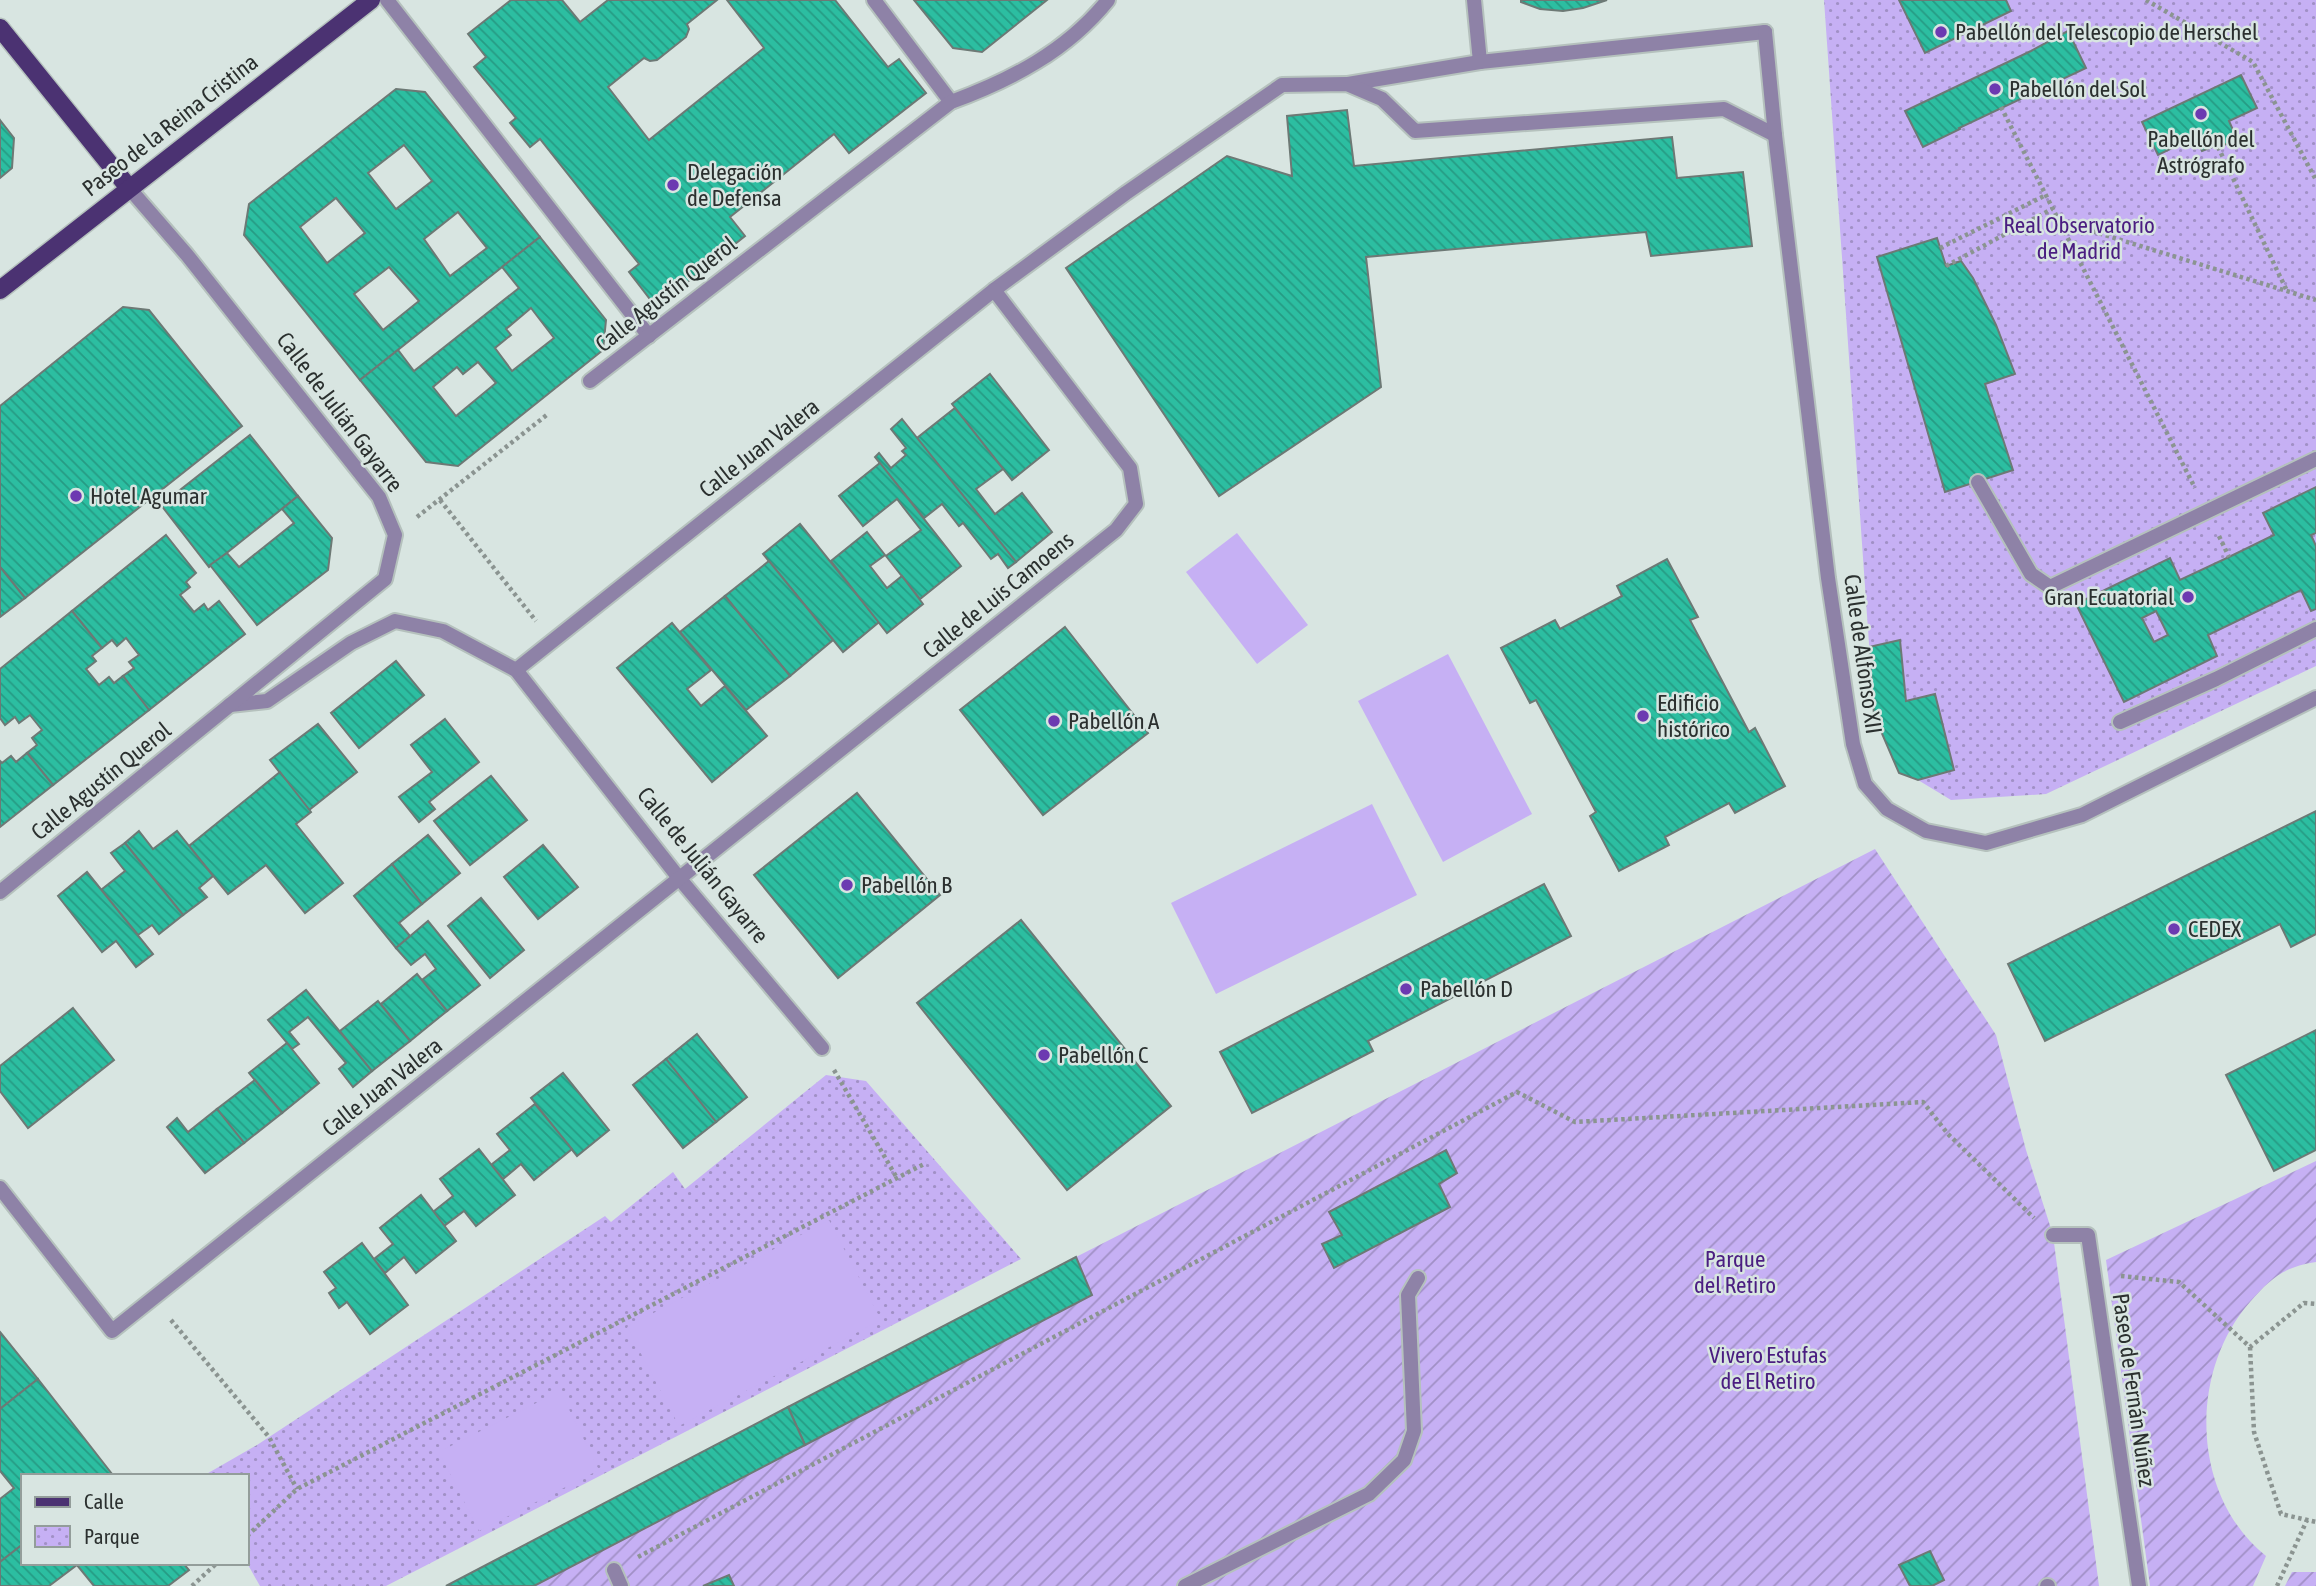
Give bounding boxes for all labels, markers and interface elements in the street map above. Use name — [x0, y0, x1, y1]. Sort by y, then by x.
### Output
place label: Pabellón del Telescopio de Herschel — [1955, 19, 2258, 45]
marker: Pabellón del Telescopio de Herschel — [1933, 24, 1949, 40]
street label: Paseo de la Reina Cristina — [77, 49, 263, 201]
place label: Pabellón del Sol — [2009, 76, 2146, 102]
marker: Pabellón del Sol — [1987, 81, 2003, 97]
marker: Pabellón del Astrógrafo — [2193, 106, 2209, 122]
place label: Pabellón del Astrógrafo — [2147, 126, 2255, 178]
place label: Delegación de Defensa — [687, 159, 783, 211]
marker: Delegación de Defensa — [665, 177, 681, 193]
park label: Real Observatorio de Madrid — [2003, 212, 2155, 264]
street label: Calle Agustín Querol — [590, 231, 742, 357]
street label: Calle de Julián Gayarre — [272, 327, 408, 497]
street label: Calle Juan Valera — [694, 393, 824, 503]
place label: Hotel Agumar — [90, 483, 208, 509]
marker: Hotel Agumar — [68, 488, 84, 504]
street label: Calle de Luis Camoens — [918, 526, 1078, 664]
street label: Calle de Alfonso XII — [1839, 573, 1887, 735]
place label: Gran Ecuatorial — [2044, 584, 2174, 610]
marker: Gran Ecuatorial — [2180, 589, 2196, 605]
place label: Edificio histórico — [1657, 690, 1730, 742]
place label: Pabellón A — [1068, 708, 1160, 734]
marker: Edificio histórico — [1635, 708, 1651, 724]
marker: Pabellón A — [1046, 713, 1062, 729]
street label: Calle Agustín Querol — [26, 717, 176, 845]
street label: Calle de Julián Gayarre — [632, 782, 774, 948]
place label: Pabellón B — [861, 872, 952, 898]
marker: Pabellón B — [839, 877, 855, 893]
place label: CEDEX — [2188, 916, 2242, 942]
marker: CEDEX — [2166, 921, 2182, 937]
place label: Pabellón D — [1420, 976, 1513, 1002]
marker: Pabellón D — [1398, 981, 1414, 997]
street label: Calle Juan Valera — [317, 1032, 447, 1142]
place label: Pabellón C — [1058, 1042, 1148, 1068]
marker: Pabellón C — [1036, 1047, 1052, 1063]
park label: Parque del Retiro — [1694, 1246, 1776, 1298]
street label: Paseo de Fernán Núñez — [2108, 1292, 2160, 1488]
park label: Vivero Estufas de El Retiro — [1709, 1342, 1827, 1394]
legend — [21, 1474, 248, 1565]
text: Calle — [84, 1489, 124, 1513]
text: Parque — [84, 1524, 139, 1548]

